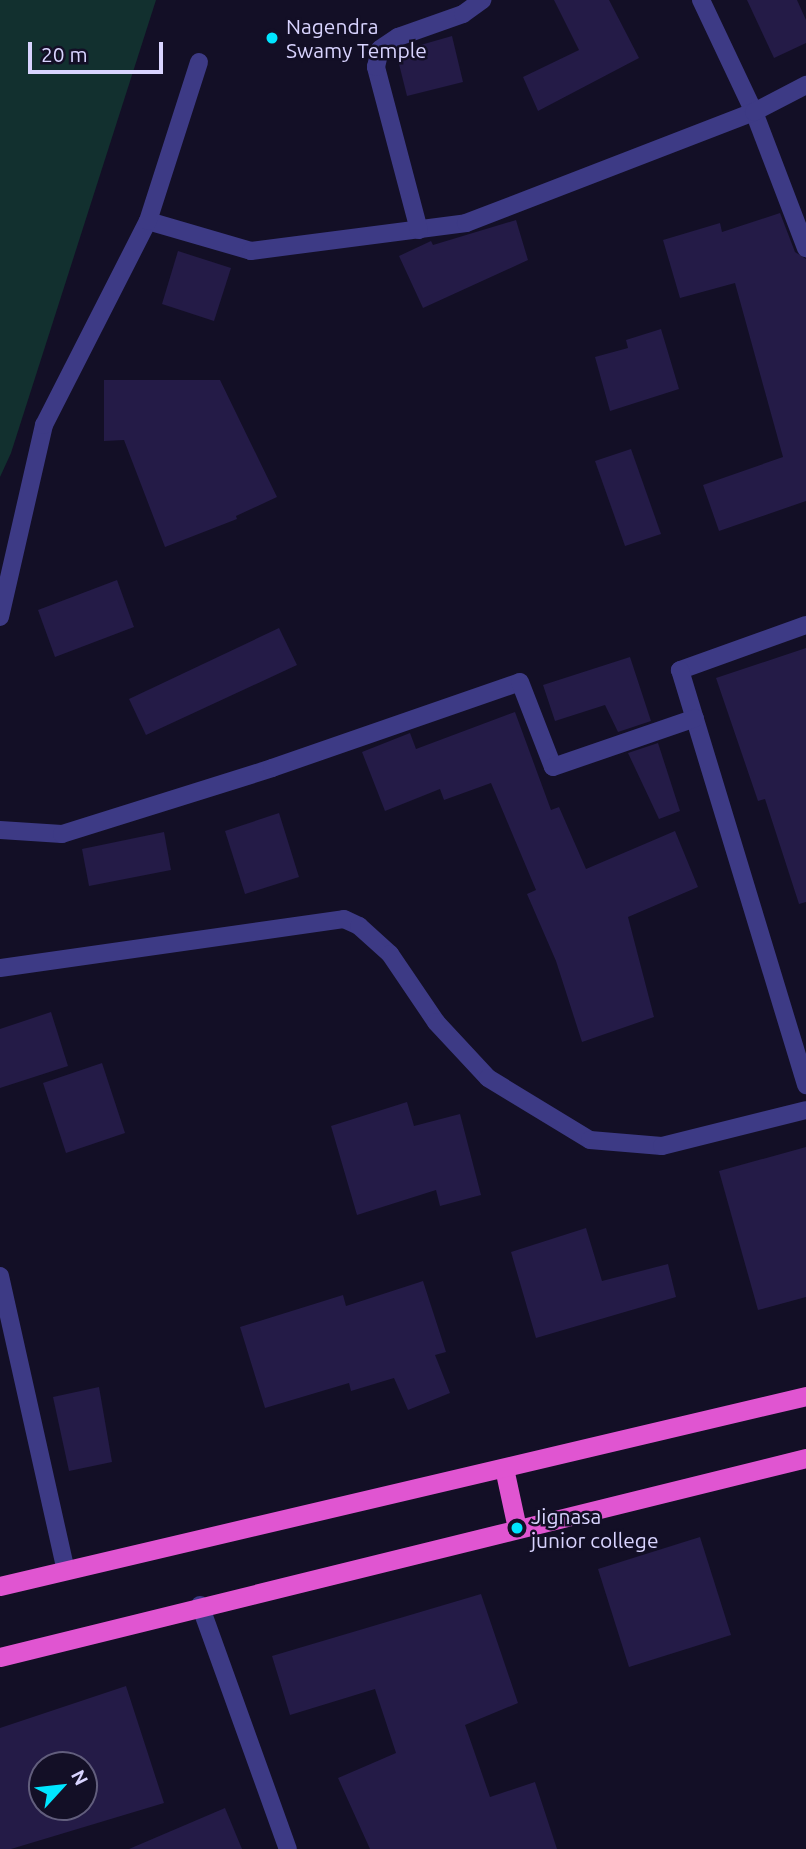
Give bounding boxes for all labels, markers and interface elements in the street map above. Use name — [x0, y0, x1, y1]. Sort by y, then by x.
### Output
place label: Nagendra Swamy Temple — [286, 13, 427, 63]
scale bar — [32, 28, 166, 72]
marker: Nagendra Swamy Temple — [264, 30, 280, 46]
text: 20 m — [41, 42, 88, 66]
place label: Jignasa junior college — [531, 1503, 658, 1553]
marker: Jignasa junior college — [509, 1520, 525, 1536]
north arrow — [28, 1751, 98, 1821]
text: N — [67, 1766, 93, 1789]

